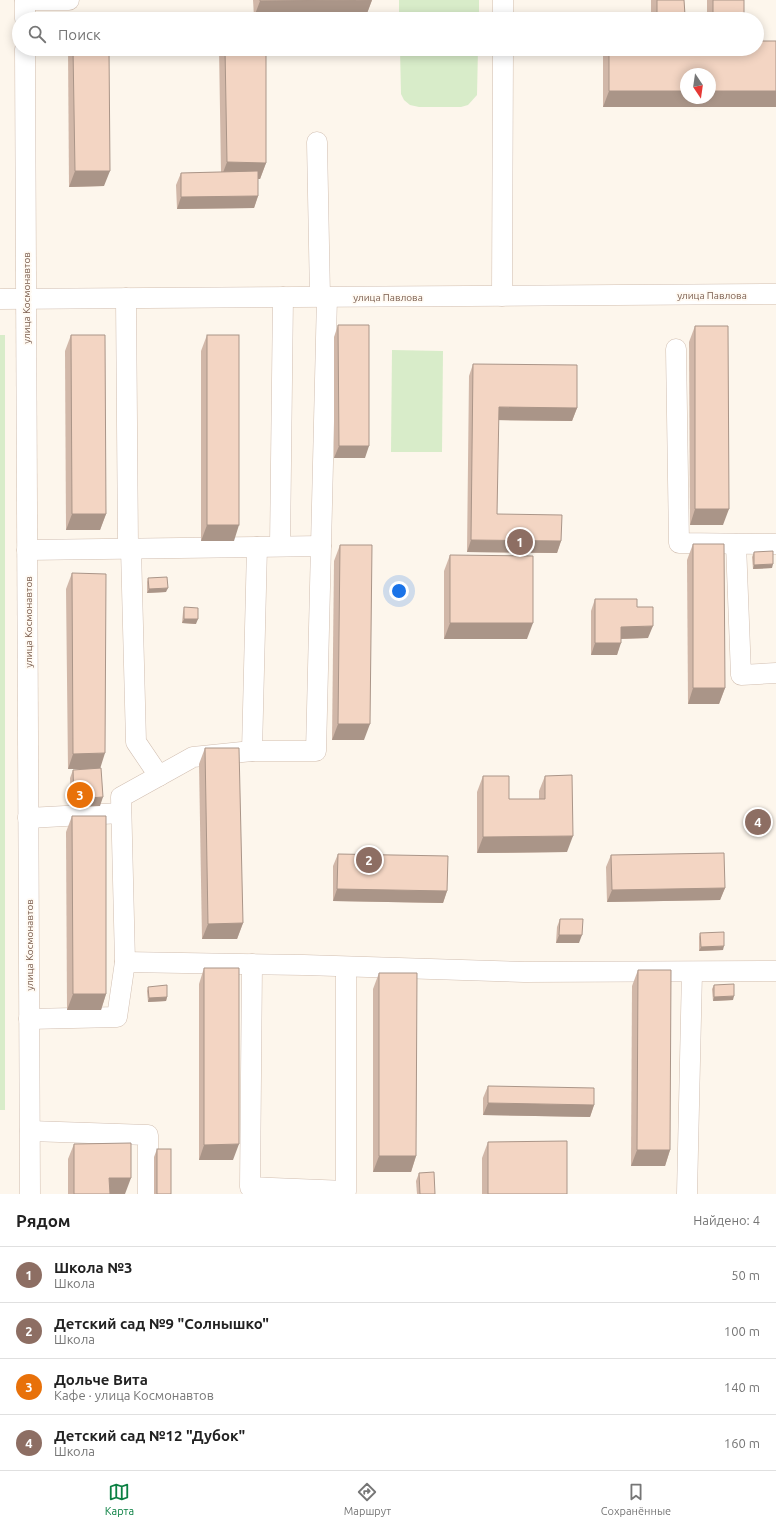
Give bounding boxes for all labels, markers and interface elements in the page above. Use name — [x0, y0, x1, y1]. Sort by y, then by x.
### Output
search box — [12, 12, 764, 56]
icon: search — [26, 23, 48, 45]
text: Поиск — [58, 26, 101, 43]
north arrow — [680, 68, 716, 104]
street label: улица Космонавтов — [21, 252, 32, 344]
street label: улица Павлова — [677, 290, 747, 301]
street label: улица Павлова — [353, 292, 423, 303]
pin: 1 — [507, 527, 533, 557]
street label: улица Космонавтов — [23, 576, 34, 668]
your location — [389, 581, 409, 601]
pin: 3 — [67, 780, 93, 810]
pin: 4 — [745, 807, 771, 837]
pin: 2 — [356, 845, 382, 875]
street label: улица Космонавтов — [24, 899, 35, 991]
text: Рядом — [16, 1211, 71, 1230]
text: Найдено: 4 — [693, 1213, 760, 1227]
text: Школа №3 — [54, 1259, 132, 1276]
text: 1 — [25, 1268, 33, 1282]
text: 50 m — [731, 1268, 760, 1282]
text: Школа — [54, 1276, 95, 1290]
text: Детский сад №9 "Солнышко" — [54, 1315, 269, 1332]
text: 2 — [25, 1324, 33, 1338]
text: 100 m — [724, 1324, 760, 1338]
text: Школа — [54, 1332, 95, 1346]
text: Дольче Вита — [54, 1371, 148, 1388]
text: 3 — [25, 1380, 33, 1394]
text: 140 m — [724, 1380, 760, 1394]
text: Кафе · улица Космонавтов — [54, 1388, 214, 1402]
text: Детский сад №12 "Дубок" — [54, 1427, 245, 1444]
text: 4 — [25, 1436, 33, 1450]
text: 160 m — [724, 1436, 760, 1450]
text: Школа — [54, 1444, 95, 1458]
tab: Карта — [105, 1481, 134, 1517]
tab: Маршрут — [344, 1481, 391, 1517]
tab: Сохранённые — [601, 1481, 671, 1517]

